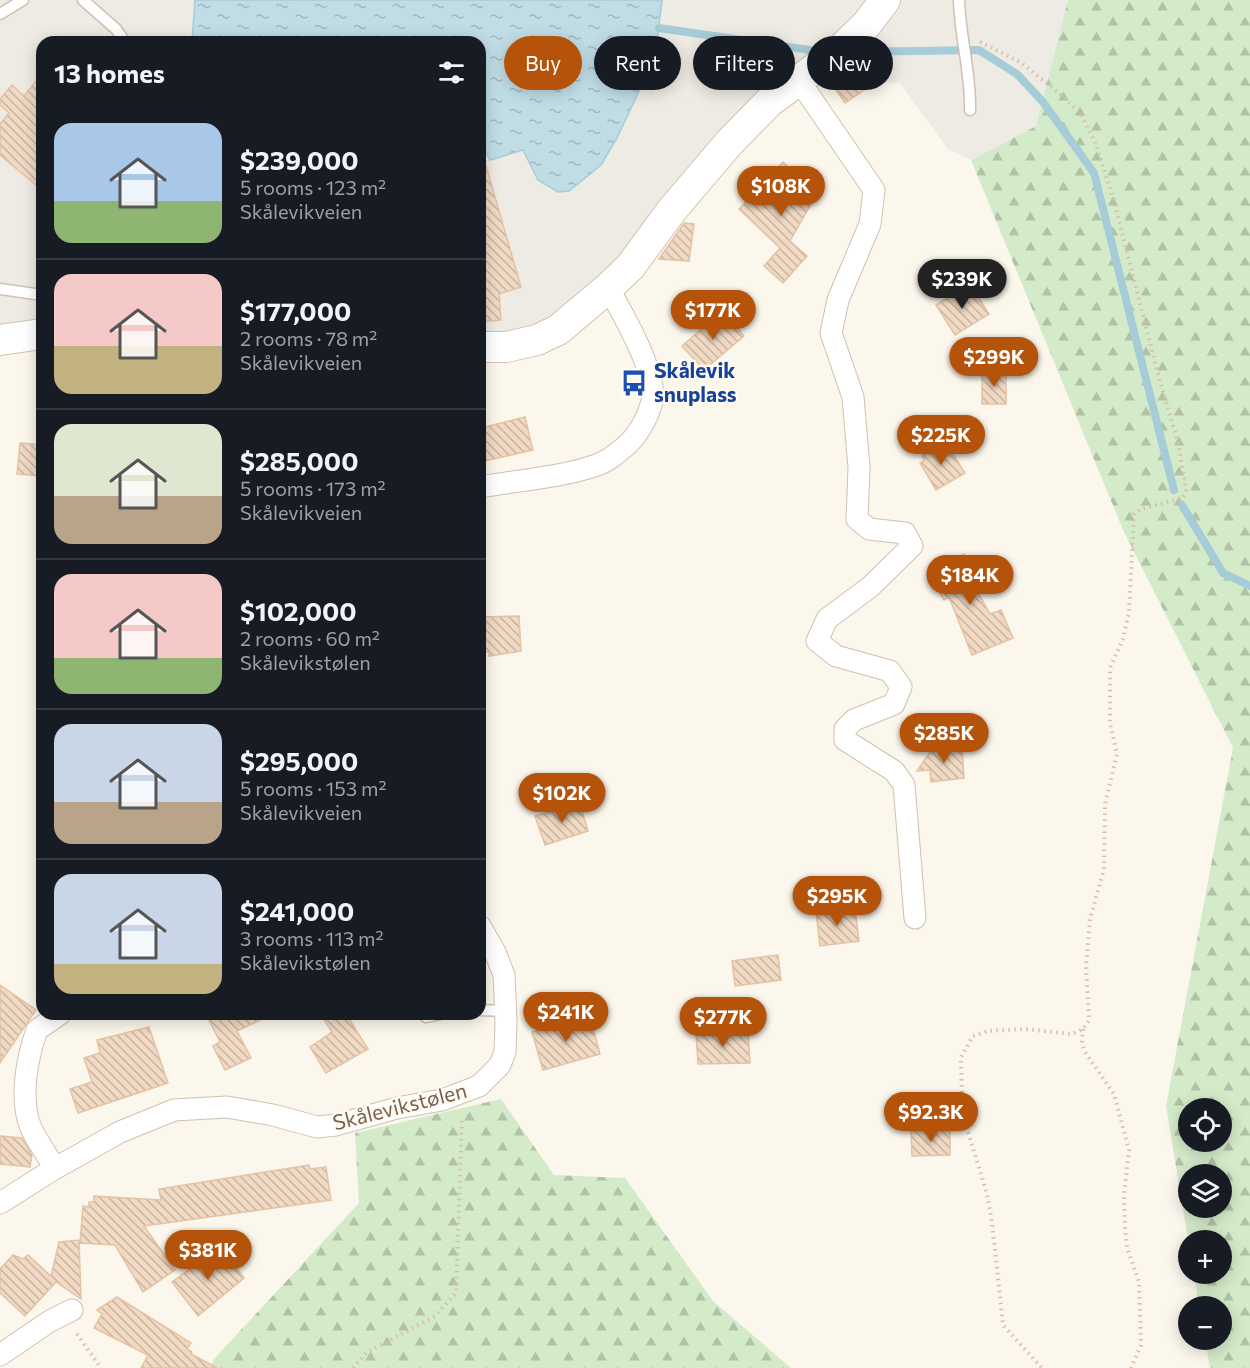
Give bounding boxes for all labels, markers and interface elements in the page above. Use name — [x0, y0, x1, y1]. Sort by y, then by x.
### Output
chip: Buy — [504, 36, 582, 90]
chip: Rent — [594, 36, 681, 90]
chip: Filters — [693, 36, 795, 90]
chip: New — [807, 36, 893, 90]
icon: filters — [435, 56, 468, 89]
text: 13 homes — [54, 57, 165, 88]
text: $239,000 — [240, 144, 359, 175]
icon: home — [102, 147, 174, 219]
pin: $108K — [739, 166, 823, 217]
text: $108K — [751, 173, 811, 197]
text: 5 rooms · 123 m² — [240, 175, 386, 199]
text: Skålevikveien — [240, 199, 362, 223]
pin: $239K — [920, 259, 1004, 310]
text: $239K — [932, 266, 992, 290]
pin: $177K — [671, 290, 755, 341]
text: $177,000 — [240, 295, 351, 326]
text: $177K — [685, 297, 741, 321]
icon: home — [102, 298, 174, 370]
text: 2 rooms · 78 m² — [240, 326, 377, 350]
pin: $299K — [952, 337, 1036, 388]
text: $299K — [963, 344, 1025, 368]
text: Skålevikveien — [240, 350, 362, 374]
place label: Skålevik snuplass — [654, 357, 737, 406]
bus stop icon: Skålevik snuplass — [619, 368, 649, 398]
pin: $225K — [899, 415, 983, 466]
text: $225K — [911, 422, 971, 446]
text: $285,000 — [240, 445, 358, 476]
icon: home — [102, 448, 174, 520]
text: 5 rooms · 173 m² — [240, 476, 386, 500]
text: Skålevikveien — [240, 500, 362, 524]
pin: $184K — [928, 555, 1012, 606]
text: $184K — [940, 562, 1000, 586]
text: $102,000 — [240, 595, 357, 626]
icon: home — [102, 598, 174, 670]
text: 2 rooms · 60 m² — [240, 626, 380, 650]
text: Skålevikstølen — [240, 650, 371, 674]
pin: $285K — [902, 713, 986, 764]
text: $285K — [914, 720, 974, 744]
text: $295,000 — [240, 745, 358, 776]
icon: home — [102, 748, 174, 820]
pin: $102K — [520, 773, 604, 824]
text: 5 rooms · 153 m² — [240, 776, 387, 800]
text: $102K — [532, 780, 592, 804]
text: Skålevikveien — [240, 800, 362, 824]
pin: $295K — [795, 876, 879, 927]
text: $295K — [807, 883, 867, 907]
text: $241,000 — [240, 895, 354, 926]
icon: home — [102, 898, 174, 970]
text: 3 rooms · 113 m² — [240, 926, 384, 950]
text: Skålevikstølen — [240, 950, 371, 974]
pin: $241K — [524, 992, 608, 1043]
pin: $277K — [681, 997, 765, 1048]
text: $241K — [537, 999, 595, 1023]
text: $277K — [694, 1004, 752, 1028]
street label: Skålevikstølen — [330, 1077, 469, 1134]
pin: $92.3K — [882, 1092, 980, 1143]
map controls — [1178, 1098, 1232, 1350]
button: locate — [1178, 1098, 1232, 1152]
text: $92.3K — [898, 1099, 964, 1123]
button: layers — [1178, 1164, 1232, 1218]
pin: $381K — [166, 1230, 250, 1281]
button: + — [1178, 1230, 1232, 1284]
text: $381K — [179, 1237, 237, 1261]
button: − — [1178, 1296, 1232, 1350]

